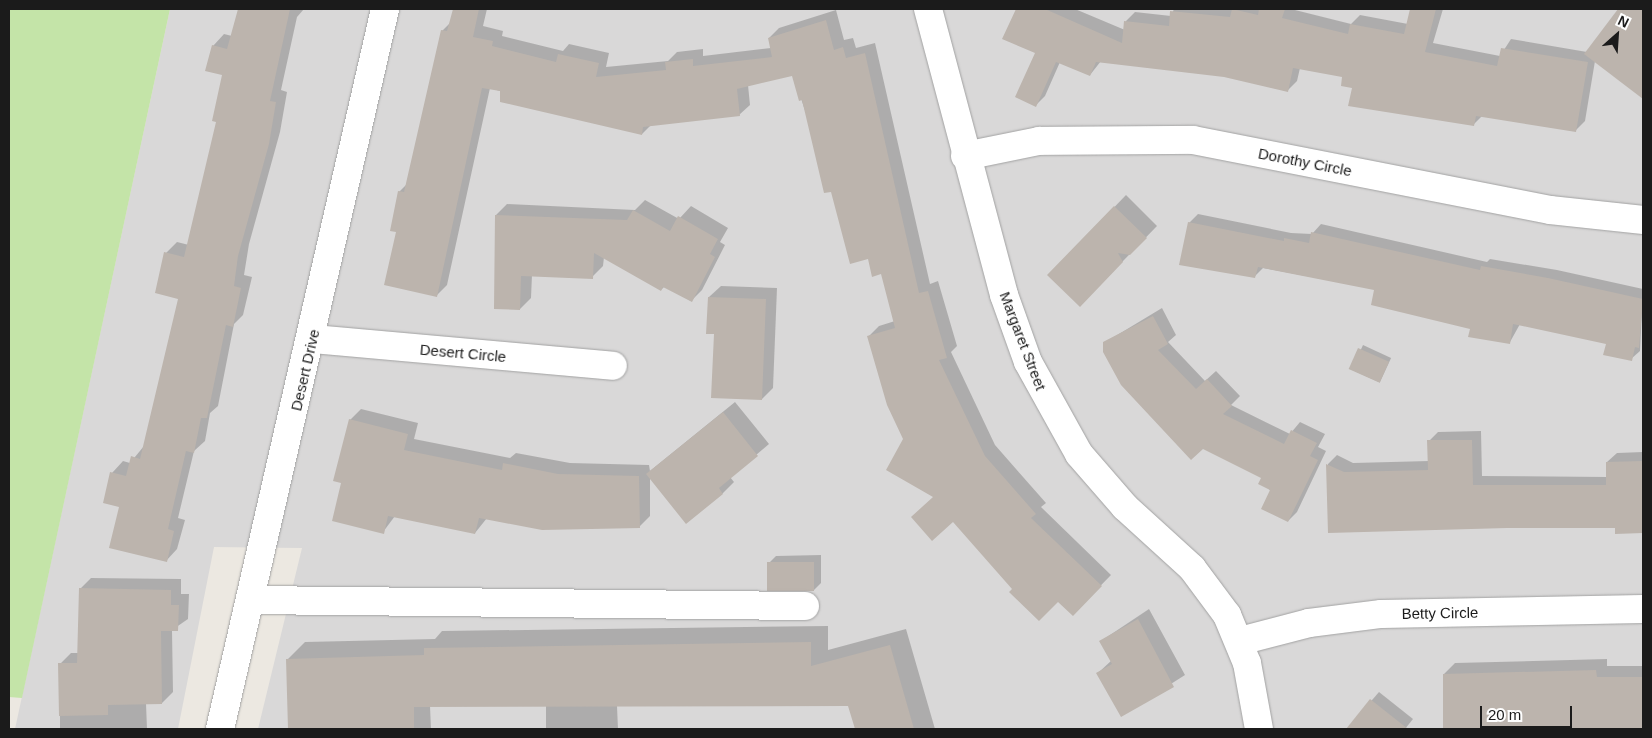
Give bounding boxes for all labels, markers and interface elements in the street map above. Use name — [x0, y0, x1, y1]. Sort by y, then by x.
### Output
north arrow — [1592, 10, 1642, 60]
text: N — [1616, 12, 1632, 31]
street label: Dorothy Circle — [1257, 144, 1353, 180]
street label: Margaret Street — [996, 289, 1050, 393]
street label: Desert Drive — [287, 327, 323, 413]
street label: Desert Circle — [419, 340, 507, 366]
street label: Betty Circle — [1402, 603, 1478, 623]
scale bar — [1482, 696, 1574, 728]
text: 20 m — [1488, 706, 1521, 723]

